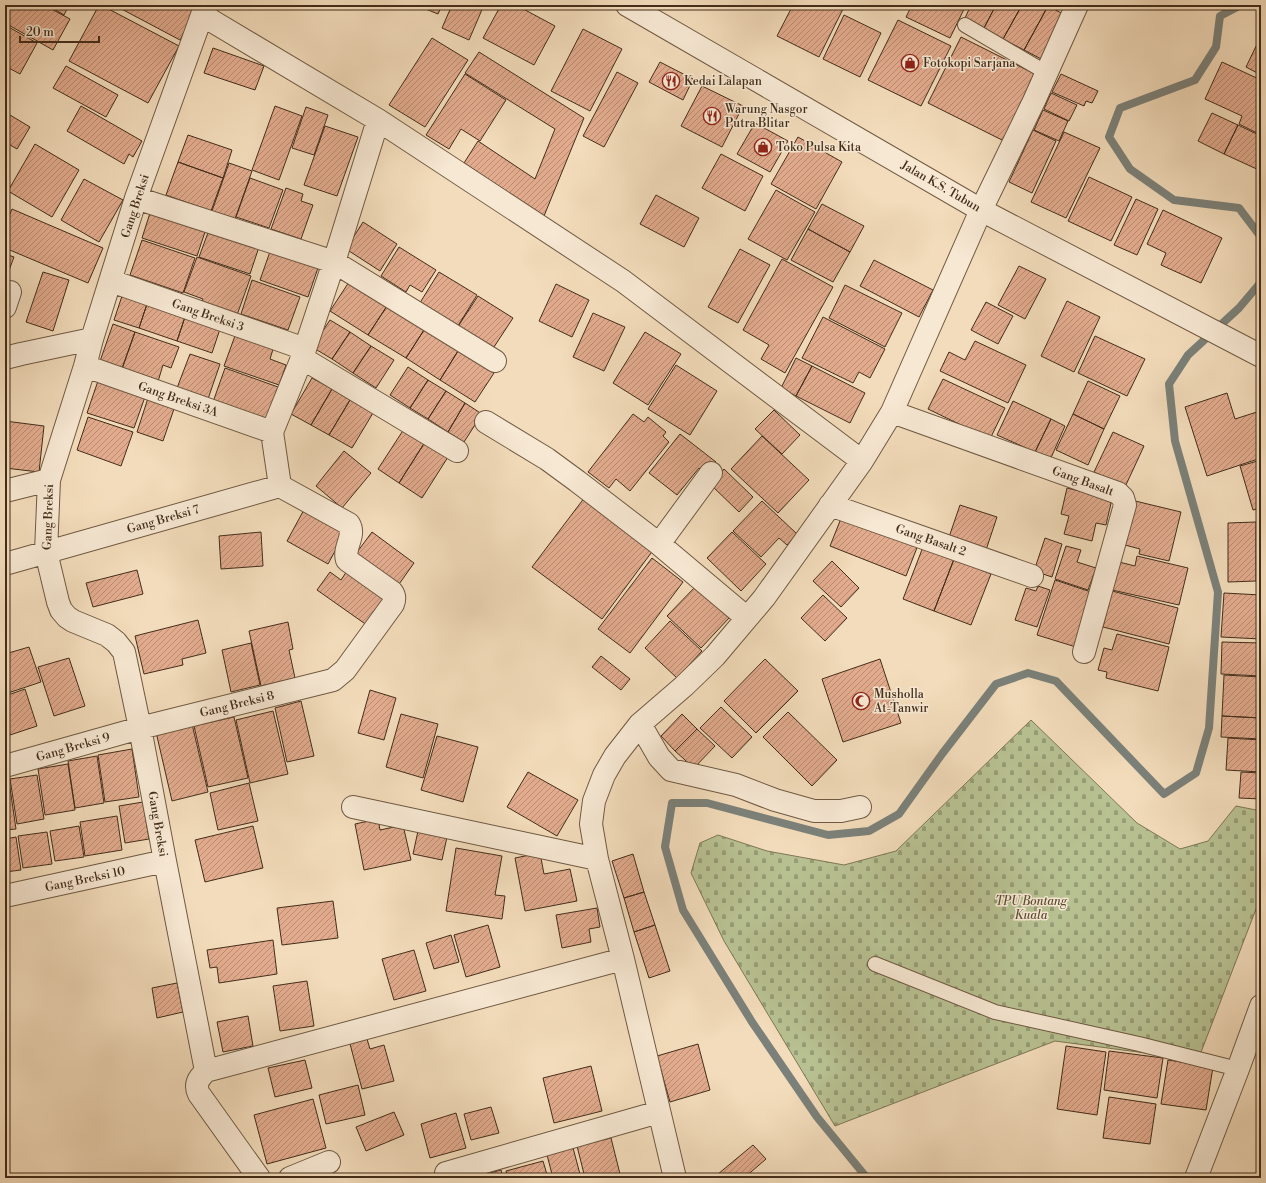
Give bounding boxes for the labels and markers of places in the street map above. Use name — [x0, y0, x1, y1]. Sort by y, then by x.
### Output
shop icon: Fotokopi Sarjana — [900, 53, 920, 73]
place label: Fotokopi Sarjana — [923, 56, 1016, 71]
restaurant icon: Kedai Lalapan — [661, 71, 681, 91]
place label: Kedai Lalapan — [684, 74, 762, 89]
place label: Warung Nasgor Putra Blitar — [724, 102, 808, 131]
restaurant icon: Warung Nasgor Putra Blitar — [702, 106, 722, 126]
shop icon: Toko Pulsa Kita — [753, 137, 773, 157]
place label: Toko Pulsa Kita — [776, 140, 862, 155]
place label: Musholla At-Tanwir — [873, 687, 929, 716]
mosque icon: Musholla At-Tanwir — [851, 691, 871, 711]

